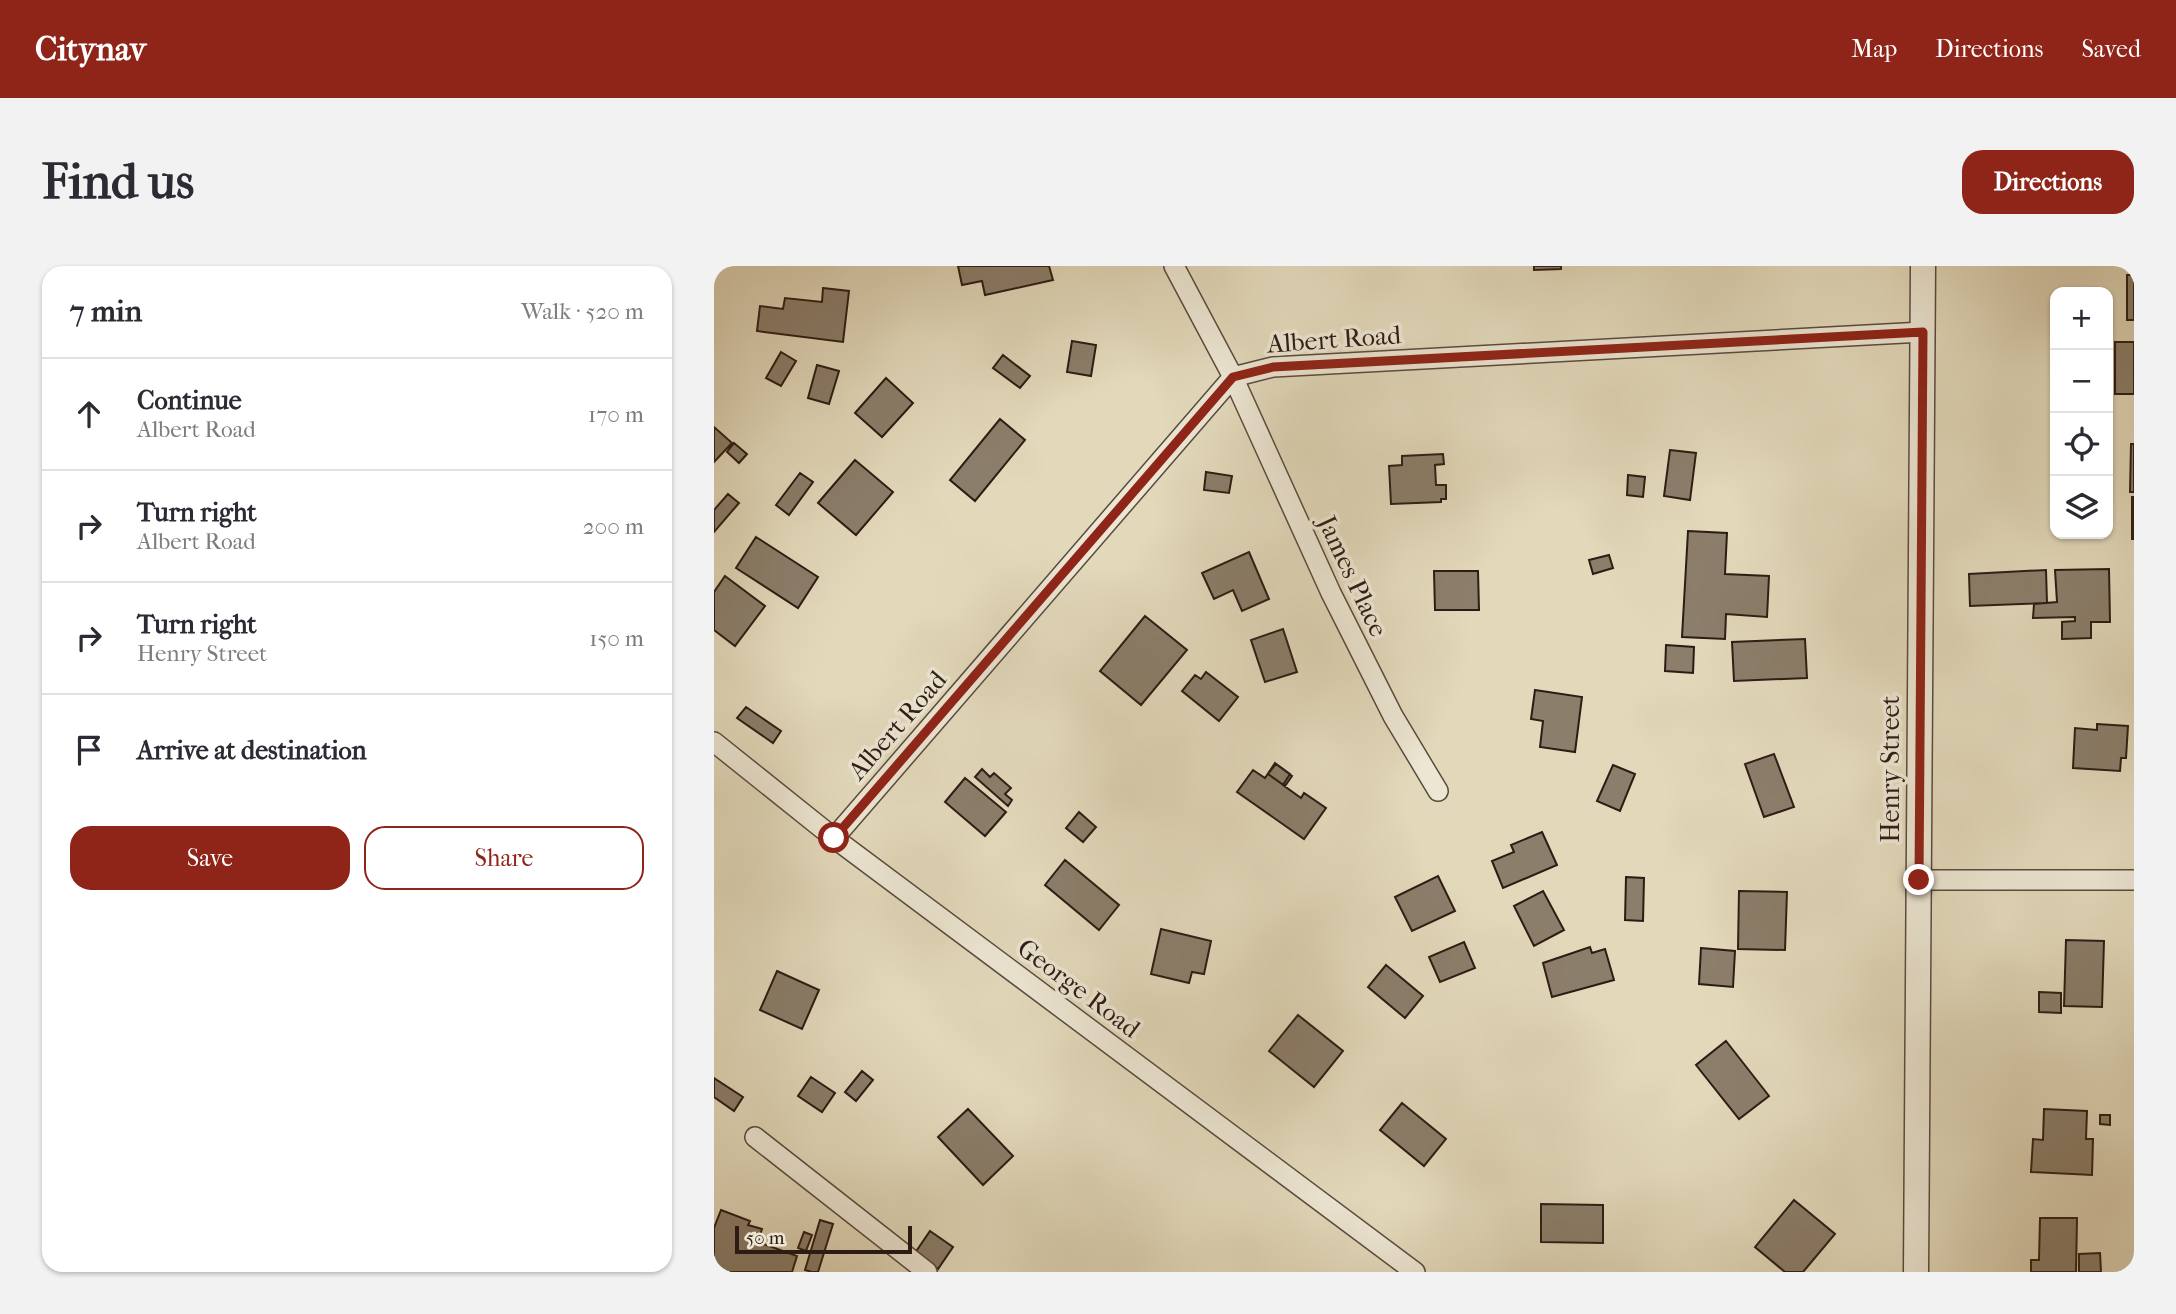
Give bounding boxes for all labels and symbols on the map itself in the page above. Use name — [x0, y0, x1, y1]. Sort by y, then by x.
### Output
street label: Albert Road — [1265, 319, 1403, 360]
street label: James Place — [1310, 509, 1394, 642]
street label: Albert Road — [841, 664, 954, 787]
street label: Henry Street — [1875, 695, 1906, 843]
route start — [818, 822, 849, 853]
route end — [1903, 864, 1934, 895]
street label: George Road — [1011, 932, 1147, 1045]
scale bar — [735, 1223, 912, 1255]

